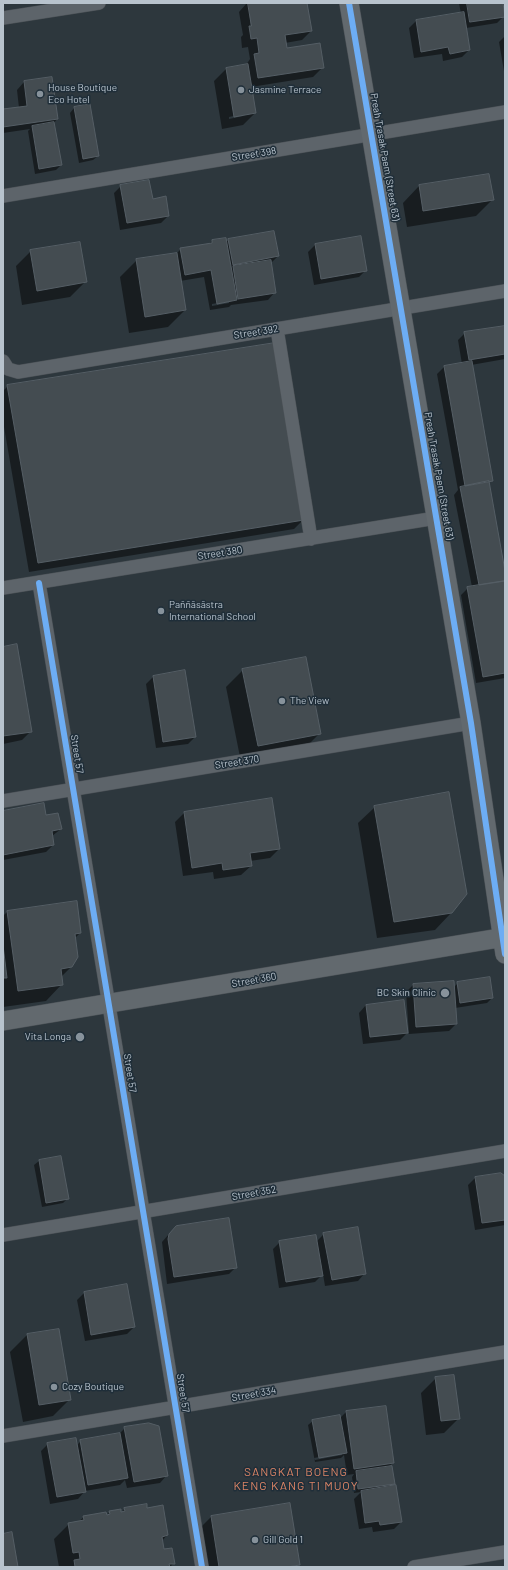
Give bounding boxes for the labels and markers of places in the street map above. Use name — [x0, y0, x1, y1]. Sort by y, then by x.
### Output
place label: House Boutique Eco Hotel — [48, 82, 117, 106]
place label: Jasmine Terrace — [249, 84, 321, 96]
marker: Jasmine Terrace — [236, 85, 246, 95]
marker: House Boutique Eco Hotel — [35, 89, 45, 99]
place label: Paññāsāstra International School — [169, 599, 256, 622]
marker: Paññāsāstra International School — [156, 606, 166, 616]
place label: The View — [290, 695, 329, 707]
marker: The View — [277, 696, 287, 706]
place label: BC Skin Clinic — [377, 987, 436, 999]
marker: BC Skin Clinic — [439, 987, 451, 999]
place label: Vita Longa — [25, 1031, 71, 1043]
marker: Vita Longa — [74, 1031, 86, 1043]
place label: Cozy Boutique — [62, 1381, 124, 1393]
marker: Cozy Boutique — [49, 1382, 59, 1392]
place label: Gill Gold 1 — [263, 1534, 303, 1546]
marker: Gill Gold 1 — [250, 1535, 260, 1545]

